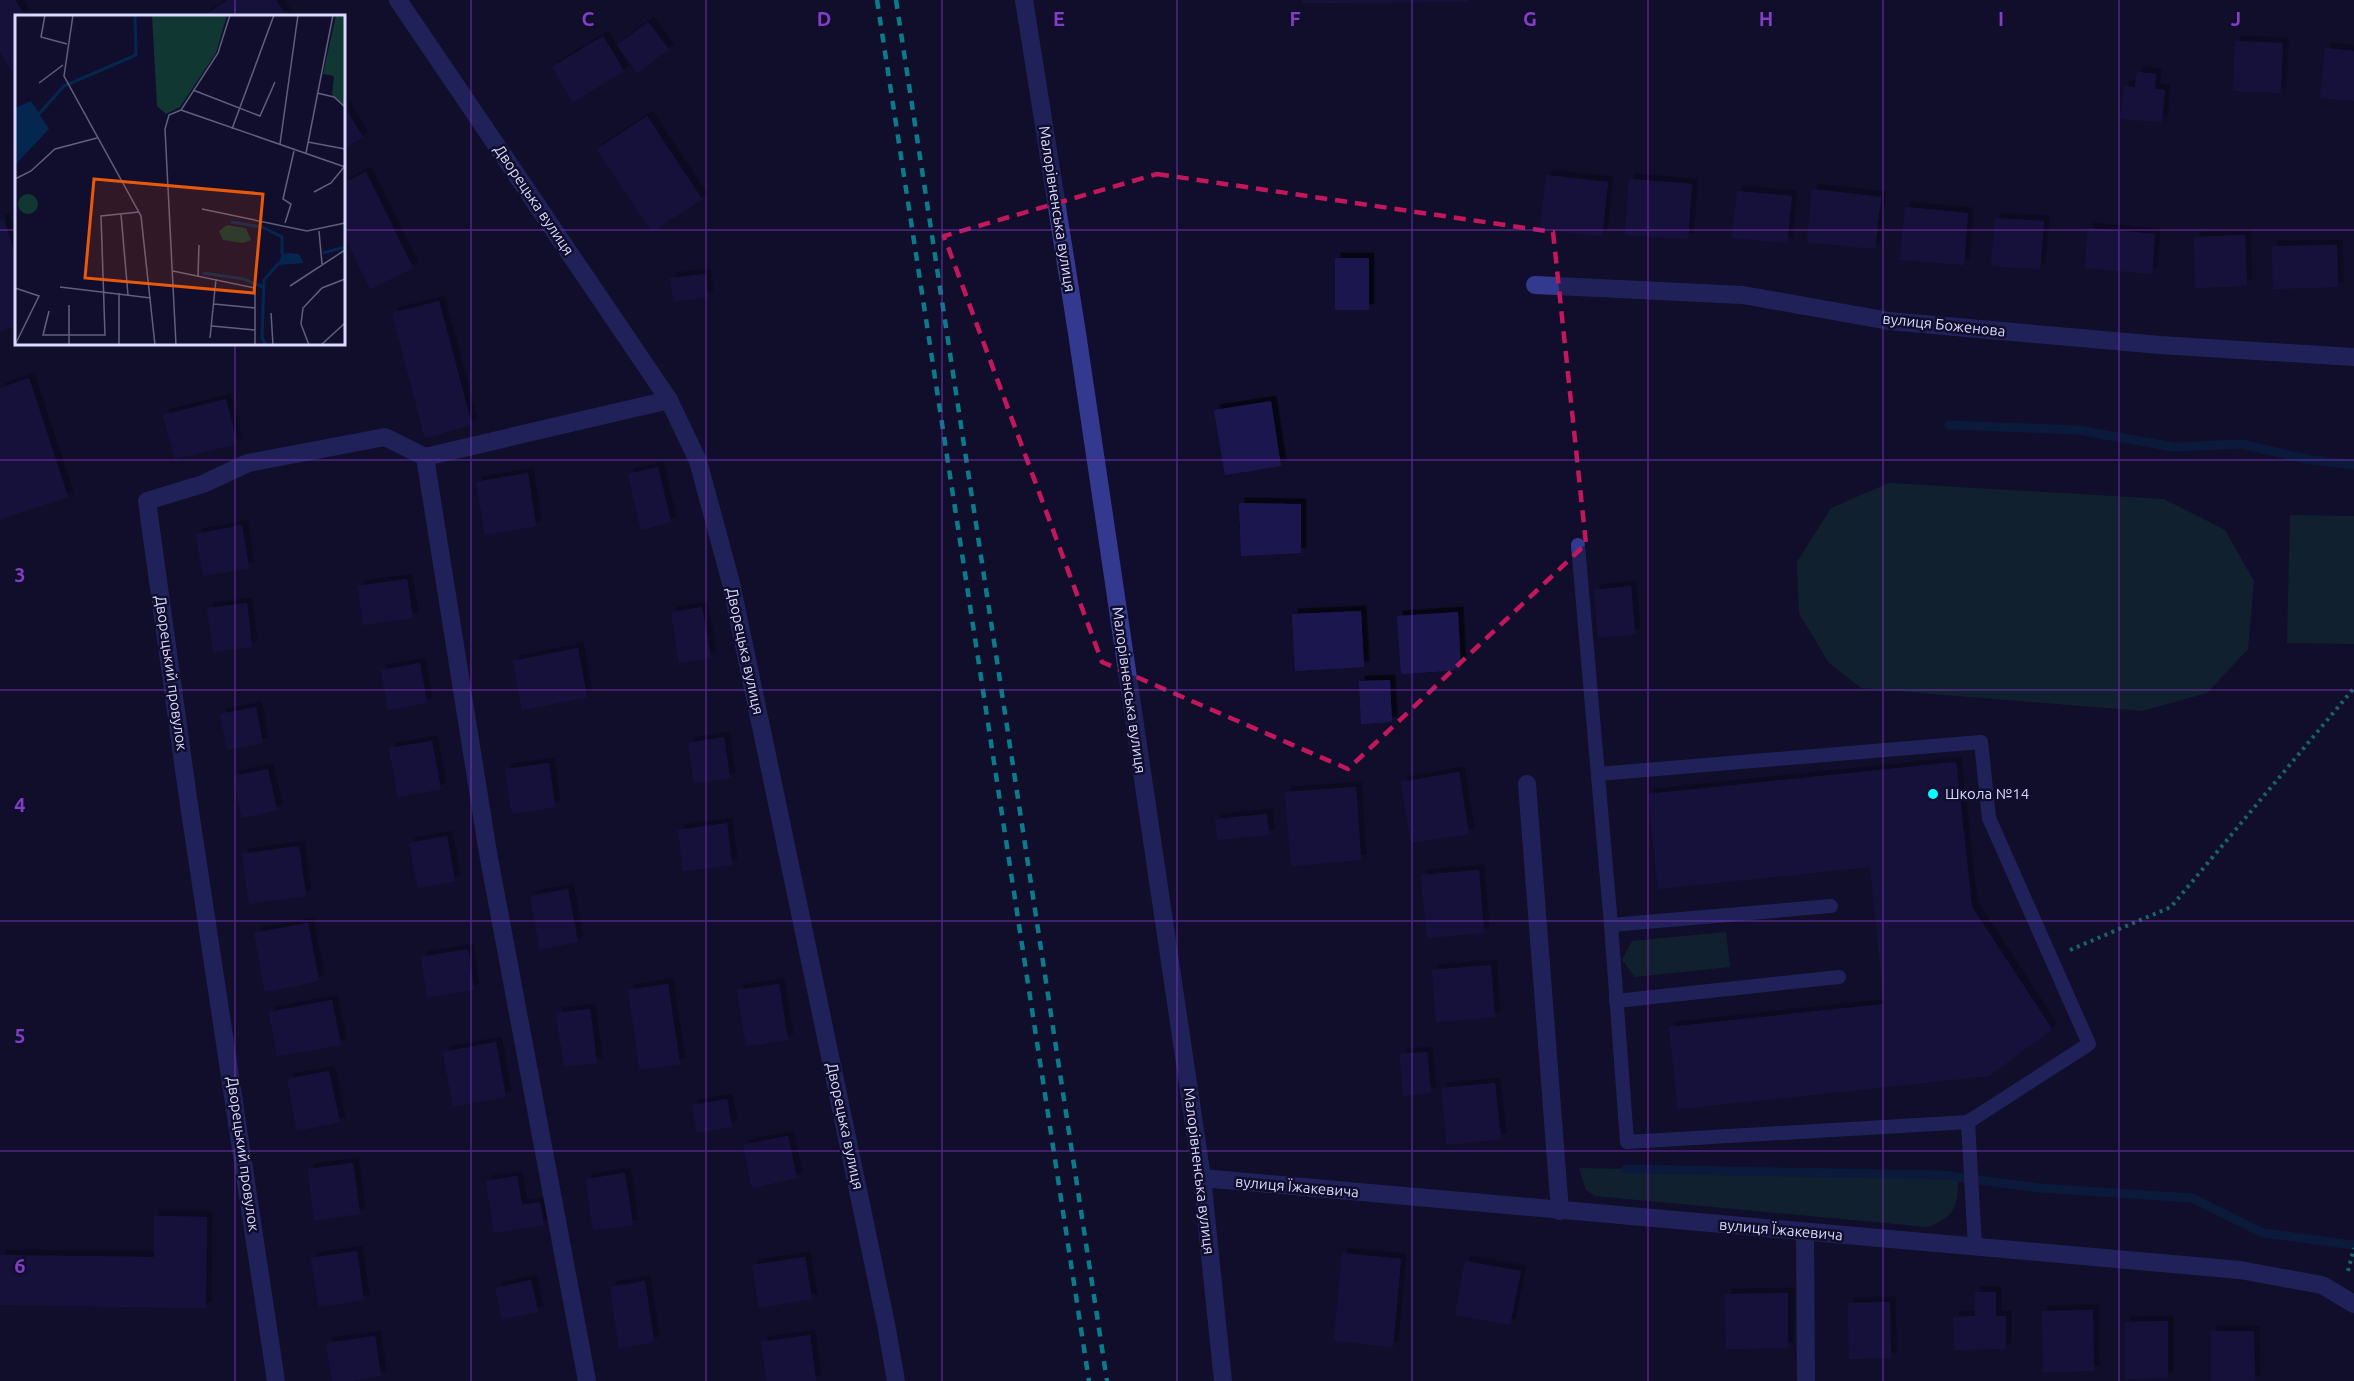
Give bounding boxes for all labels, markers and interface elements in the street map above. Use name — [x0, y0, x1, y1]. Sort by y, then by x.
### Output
text: C — [582, 7, 595, 30]
text: D — [817, 7, 831, 30]
text: E — [1053, 7, 1065, 30]
text: F — [1289, 7, 1301, 30]
text: G — [1523, 7, 1537, 30]
text: H — [1759, 7, 1773, 30]
text: I — [1998, 7, 2004, 30]
text: J — [2231, 7, 2241, 30]
inset map — [15, 15, 345, 345]
street label: Малорівненська вулиця — [1036, 125, 1079, 293]
street label: Дворецька вулиця — [491, 141, 578, 258]
street label: вулиця Боженова — [1882, 310, 2006, 339]
text: 3 — [14, 563, 26, 586]
street label: Дворецька вулиця — [724, 586, 767, 716]
street label: Дворецький провулок — [152, 594, 191, 752]
street label: Малорівненська вулиця — [1109, 606, 1150, 774]
place label: Школа №14 — [1945, 785, 2029, 802]
marker: Школа №14 — [1926, 787, 1940, 801]
text: 4 — [14, 793, 26, 816]
text: 5 — [14, 1024, 26, 1047]
street label: Дворецька вулиця — [824, 1061, 867, 1191]
street label: Дворецький провулок — [224, 1075, 263, 1233]
street label: Малорівненська вулиця — [1181, 1086, 1218, 1255]
street label: вулиця Їжакевича — [1234, 1173, 1360, 1200]
street label: вулиця Їжакевича — [1718, 1216, 1844, 1243]
text: 6 — [14, 1254, 26, 1277]

